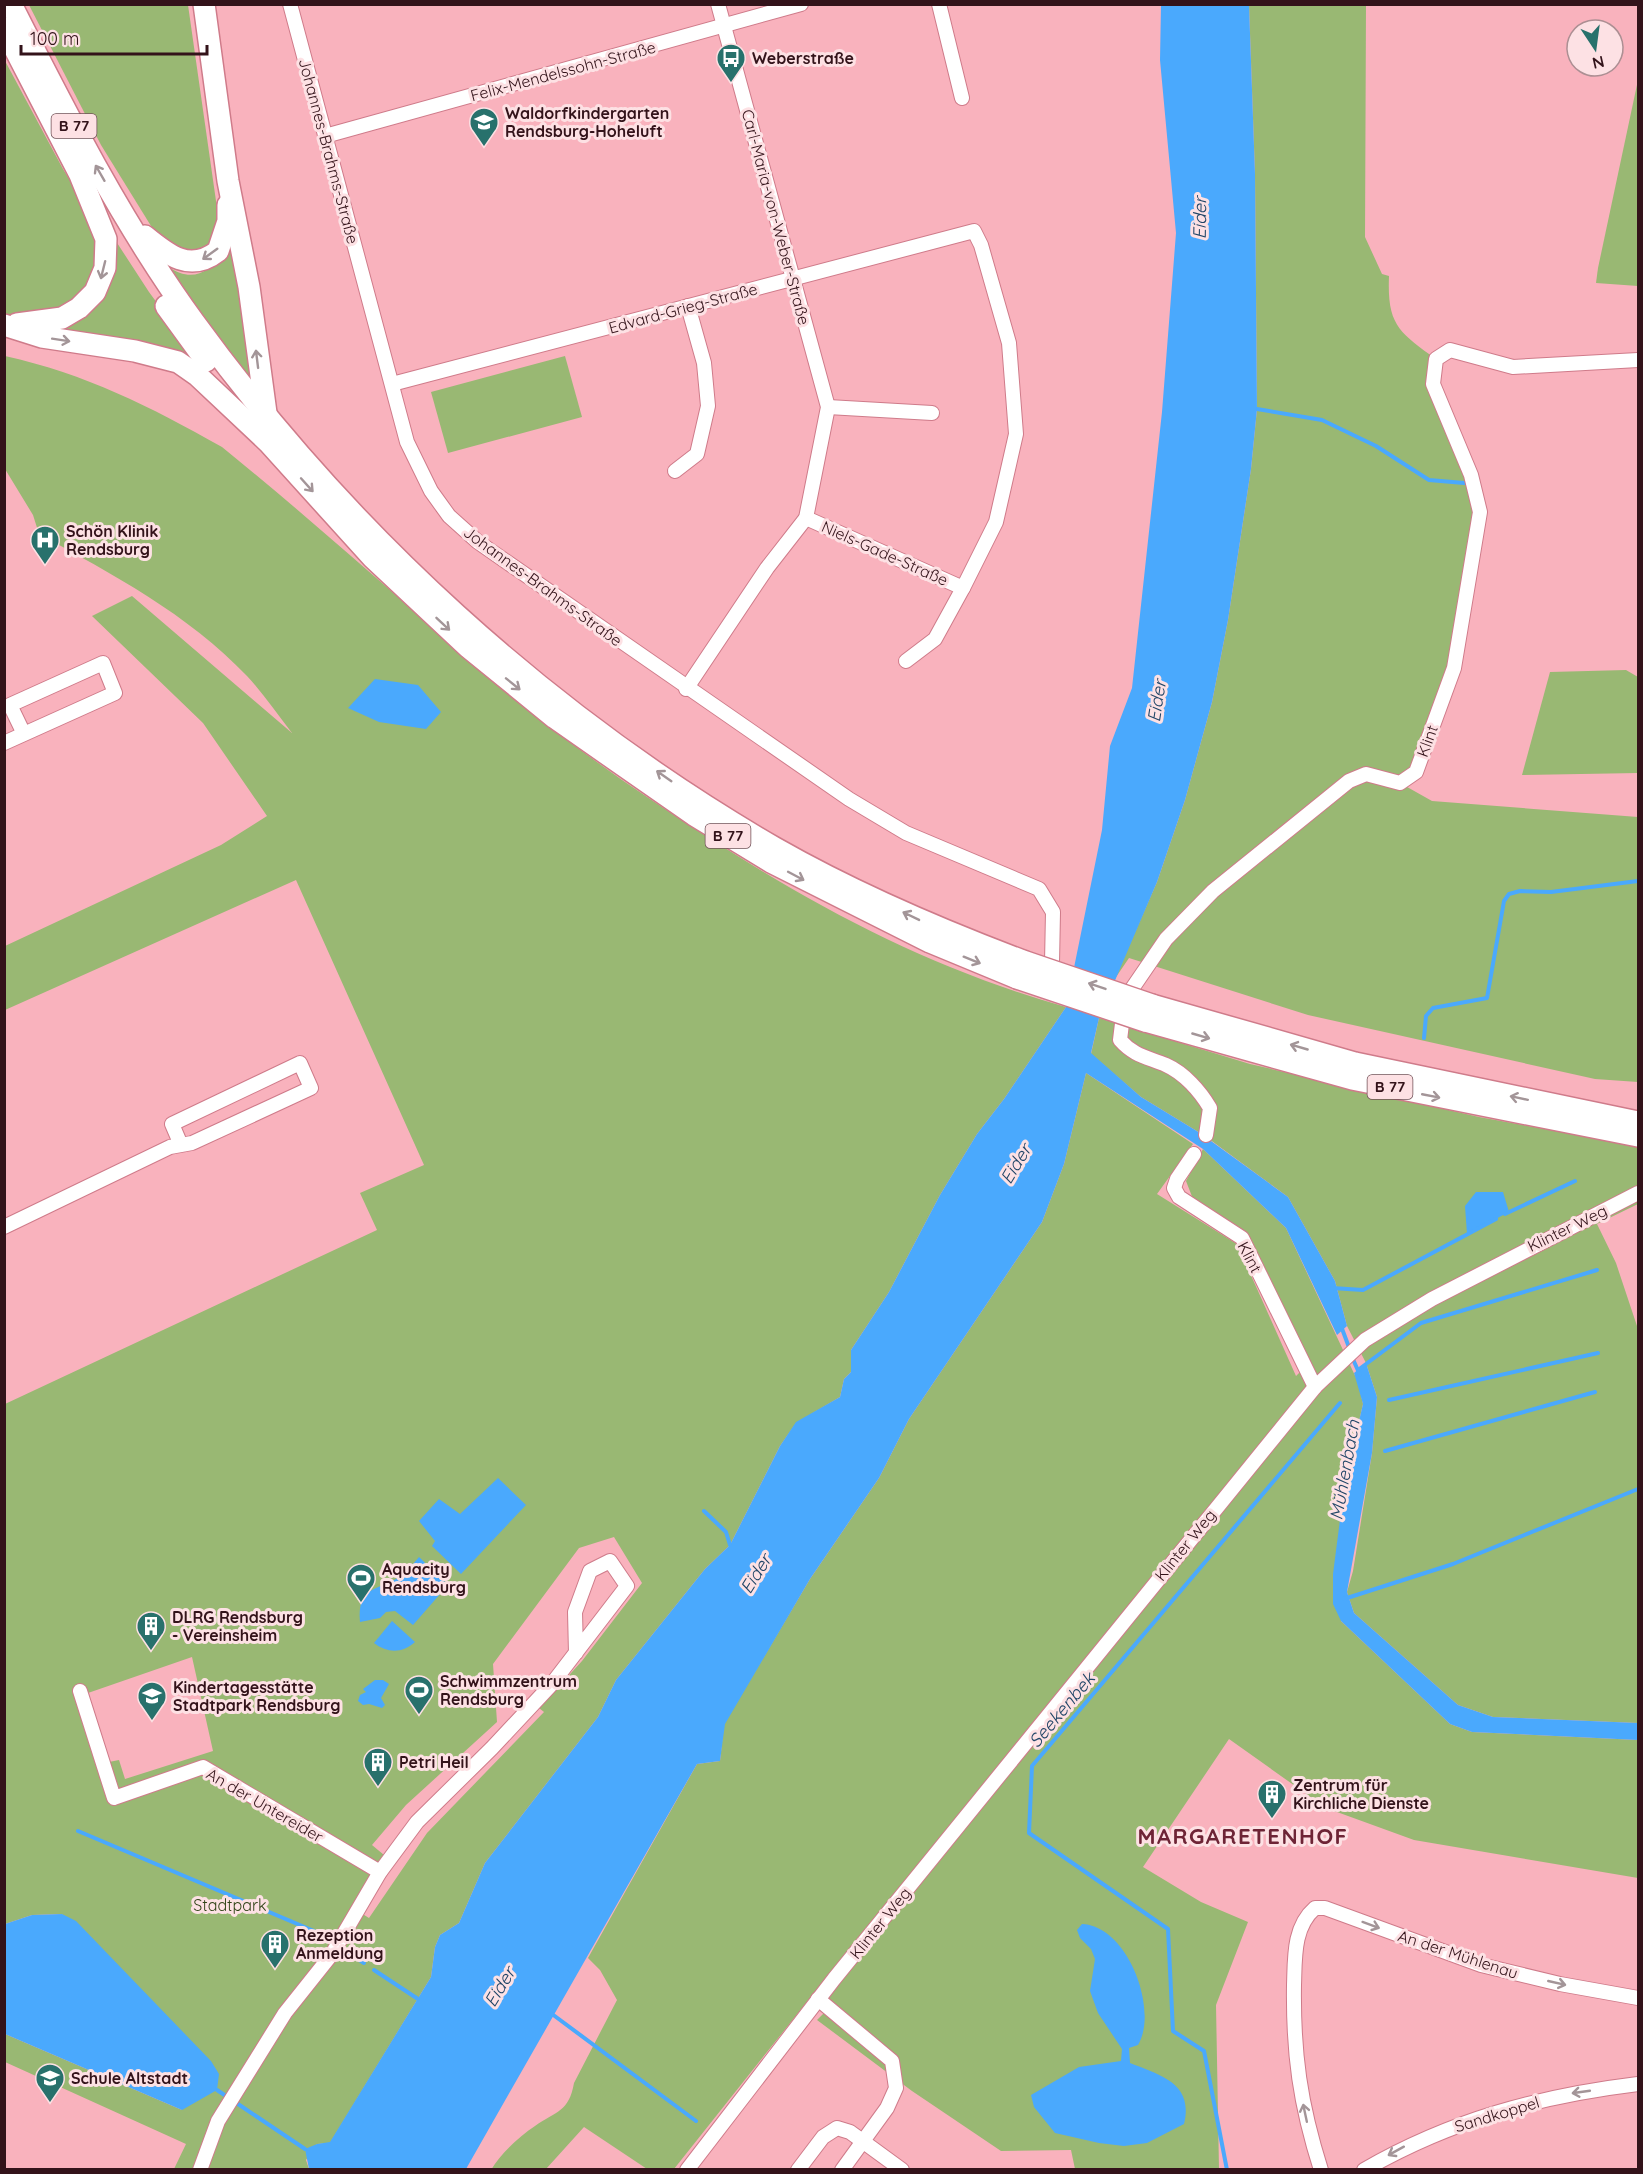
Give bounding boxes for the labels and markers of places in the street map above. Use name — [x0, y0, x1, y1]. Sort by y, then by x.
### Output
bus stop icon: Weberstraße — [715, 42, 747, 84]
place label: Weberstraße — [752, 48, 854, 68]
place label: Waldorfkindergarten Rendsburg-Hoheluft — [505, 103, 669, 141]
school or university icon: Waldorfkindergarten Rendsburg-Hoheluft — [468, 106, 500, 148]
place label: Schön Klinik Rendsburg — [66, 521, 158, 559]
hospital icon: Schön Klinik Rendsburg — [29, 524, 61, 566]
place label: Aquacity Rendsburg — [382, 1559, 466, 1597]
sports icon: Aquacity Rendsburg — [345, 1562, 377, 1604]
place label: DLRG Rendsburg - Vereinsheim — [172, 1607, 303, 1645]
building icon: DLRG Rendsburg - Vereinsheim — [135, 1610, 167, 1652]
place label: Schwimmzentrum Rendsburg — [440, 1671, 577, 1709]
sports icon: Schwimmzentrum Rendsburg — [403, 1674, 435, 1716]
place label: Kindertagesstätte Stadtpark Rendsburg — [173, 1677, 340, 1715]
school or university icon: Kindertagesstätte Stadtpark Rendsburg — [136, 1680, 168, 1722]
building icon: Petri Heil — [362, 1746, 394, 1788]
place label: Petri Heil — [399, 1752, 469, 1772]
place label: Zentrum für Kirchliche Dienste — [1293, 1775, 1429, 1813]
building icon: Zentrum für Kirchliche Dienste — [1256, 1778, 1288, 1820]
place label: Rezeption Anmeldung — [296, 1925, 384, 1963]
building icon: Rezeption Anmeldung — [259, 1928, 291, 1970]
school or university icon: Schule Altstadt — [34, 2062, 66, 2104]
place label: Schule Altstadt — [71, 2068, 188, 2088]

